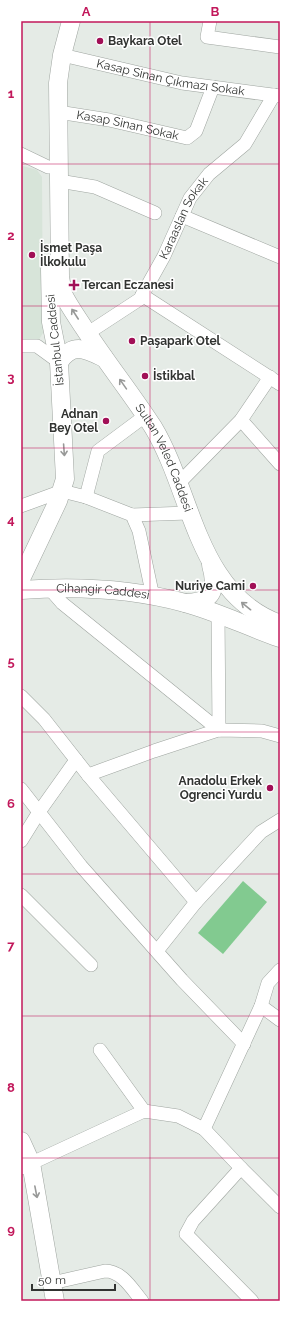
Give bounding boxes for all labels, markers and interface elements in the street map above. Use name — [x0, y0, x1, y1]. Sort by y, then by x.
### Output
text: A — [82, 4, 91, 19]
text: B — [211, 4, 220, 19]
place label: Baykara Otel — [108, 34, 182, 48]
marker: Baykara Otel — [95, 36, 105, 46]
street label: Kasap Sinan Çıkmazı Sokak — [95, 56, 246, 98]
text: 1 — [8, 86, 15, 101]
street label: Kasap Sinan Sokak — [76, 108, 181, 143]
street label: Karaaslan Sokak — [156, 174, 211, 261]
text: 2 — [7, 228, 15, 243]
place label: İsmet Paşa İlkokulu — [40, 240, 102, 269]
marker: İsmet Paşa İlkokulu — [27, 250, 37, 260]
place label: Tercan Eczanesi — [82, 278, 174, 292]
marker: Tercan Eczanesi — [69, 280, 79, 290]
street label: İstanbul Caddesi — [43, 294, 67, 386]
one-way arrow — [71, 309, 79, 320]
place label: Paşapark Otel — [140, 334, 221, 348]
marker: Paşapark Otel — [127, 336, 137, 346]
place label: İstikbal — [153, 368, 195, 383]
text: 3 — [7, 370, 15, 385]
marker: İstikbal — [140, 371, 150, 381]
one-way arrow — [119, 379, 127, 390]
street label: Sultan Veled Caddesi — [132, 401, 196, 514]
place label: Adnan Bey Otel — [49, 407, 98, 435]
marker: Adnan Bey Otel — [101, 416, 111, 426]
one-way arrow — [61, 443, 68, 456]
text: 4 — [7, 512, 15, 527]
place label: Nuriye Cami — [175, 579, 245, 593]
street label: Cihangir Caddesi — [56, 581, 151, 602]
marker: Nuriye Cami — [248, 581, 258, 591]
one-way arrow — [241, 601, 251, 610]
text: 5 — [7, 654, 15, 669]
place label: Anadolu Erkek Ogrenci Yurdu — [179, 774, 262, 802]
marker: Anadolu Erkek Ogrenci Yurdu — [265, 783, 275, 793]
text: 6 — [7, 796, 15, 811]
text: 7 — [7, 938, 15, 953]
text: 8 — [7, 1080, 15, 1095]
one-way arrow — [33, 1185, 41, 1198]
text: 9 — [7, 1222, 15, 1237]
scale bar — [32, 1266, 115, 1292]
text: 50 m — [38, 1273, 66, 1287]

